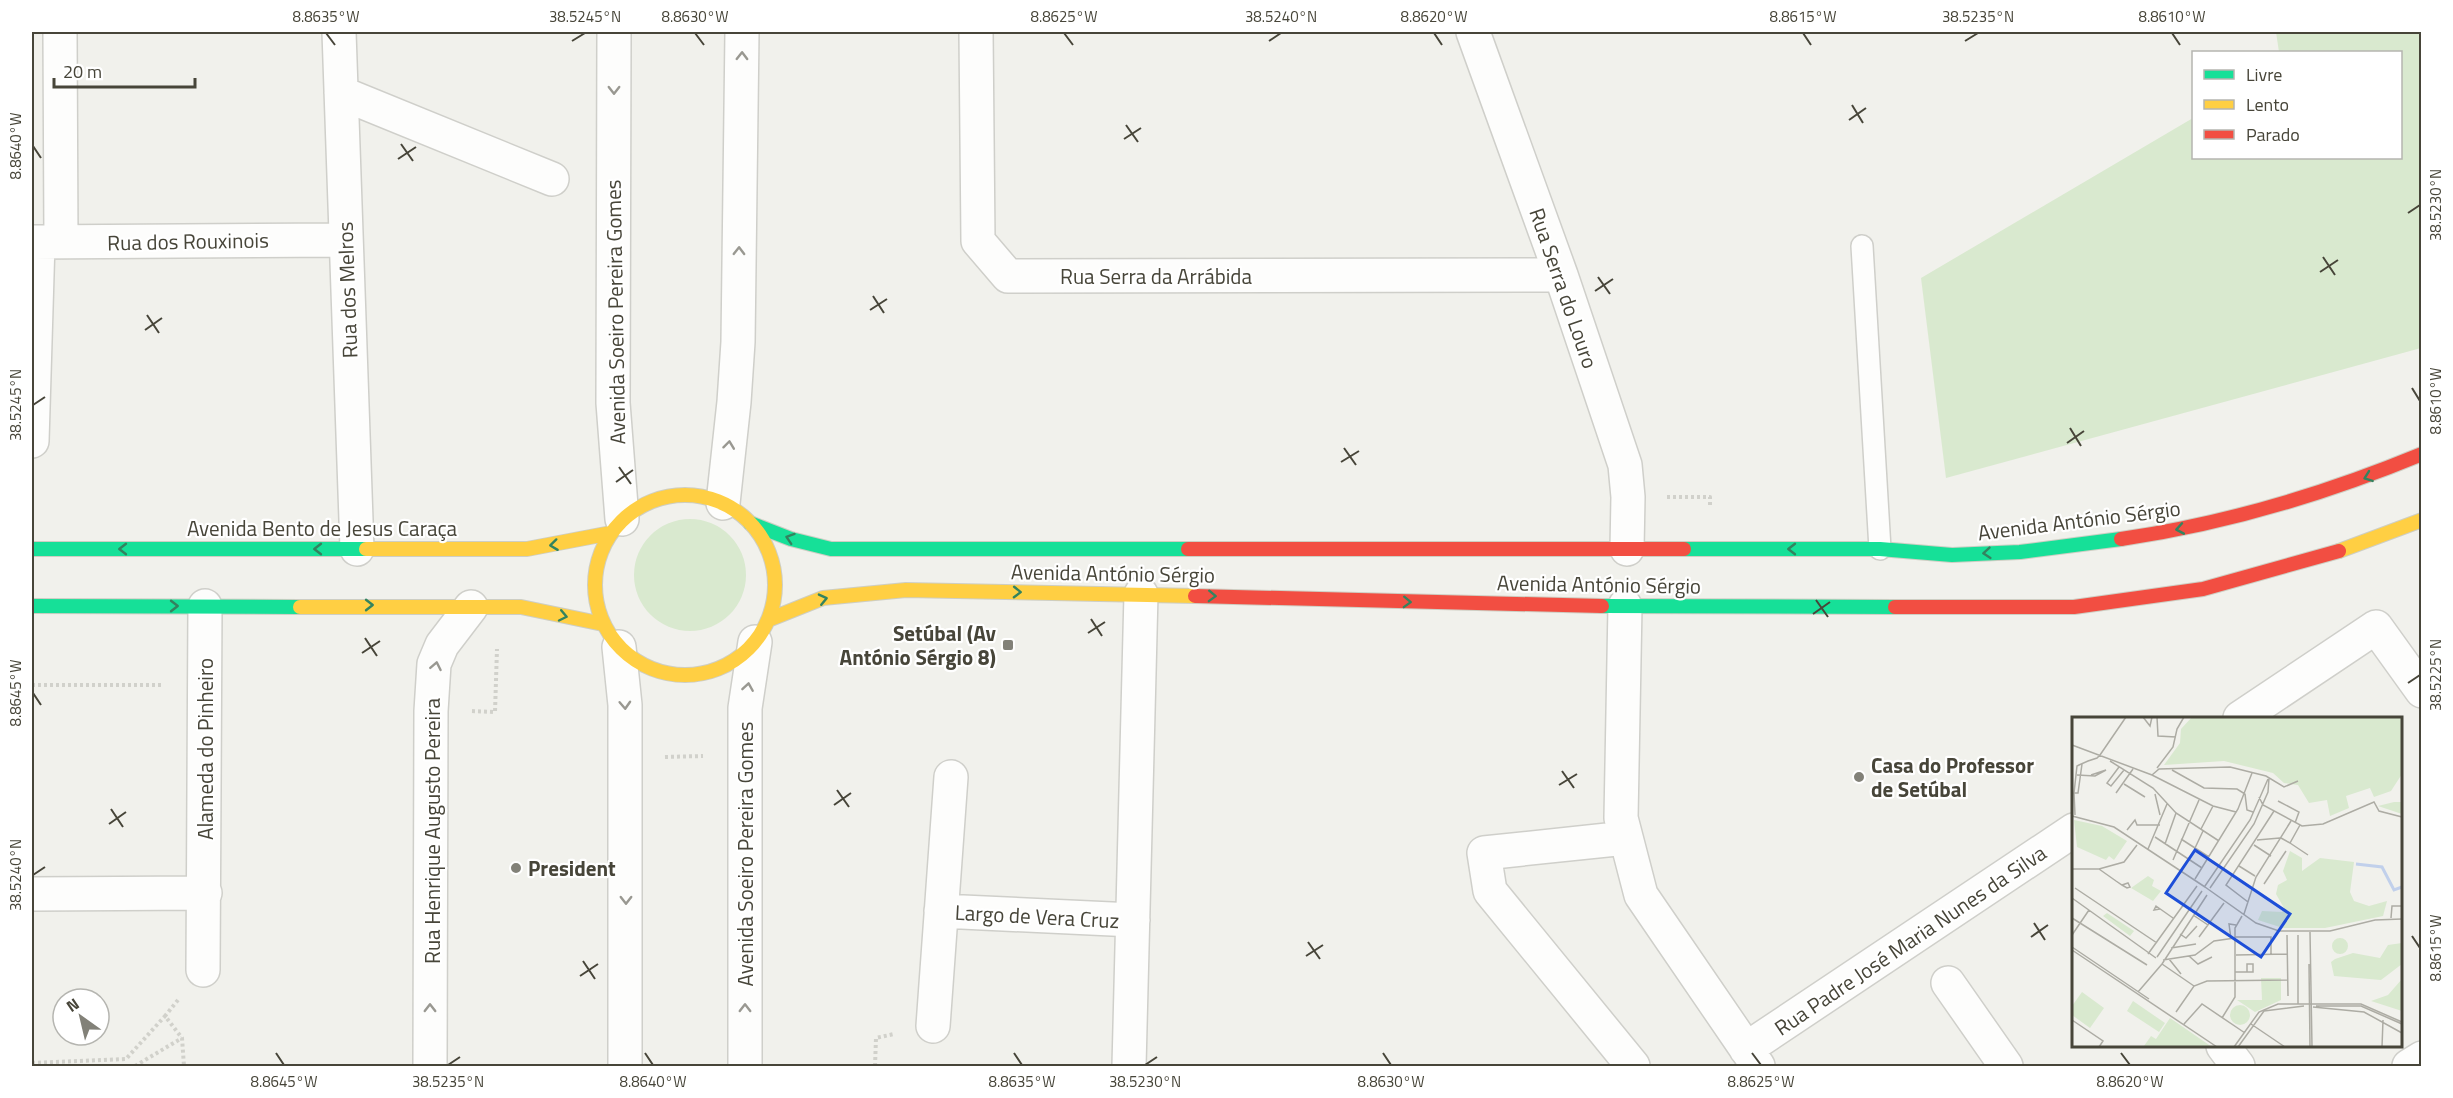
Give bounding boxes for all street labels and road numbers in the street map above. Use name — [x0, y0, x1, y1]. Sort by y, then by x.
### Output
street label: Avenida Soeiro Pereira Gomes — [597, 179, 633, 445]
street label: Rua Serra do Louro — [1522, 203, 1606, 373]
street label: Rua dos Melros — [329, 221, 365, 359]
street label: Rua dos Rouxinois — [107, 224, 269, 258]
street label: Rua Serra da Arrábida — [1060, 260, 1252, 292]
street label: Avenida António Sérgio — [1976, 492, 2182, 548]
street label: Avenida Bento de Jesus Caraça — [187, 512, 458, 544]
street label: Avenida António Sérgio — [1011, 555, 1215, 591]
street label: Avenida António Sérgio — [1497, 566, 1701, 602]
street label: Alameda do Pinheiro — [189, 658, 221, 840]
street label: Rua Henrique Augusto Pereira — [416, 698, 448, 964]
street label: Avenida Soeiro Pereira Gomes — [729, 722, 761, 986]
street label: Rua Padre José Maria Nunes da Silva — [1768, 837, 2053, 1043]
street label: Largo de Vera Cruz — [954, 896, 1120, 936]

